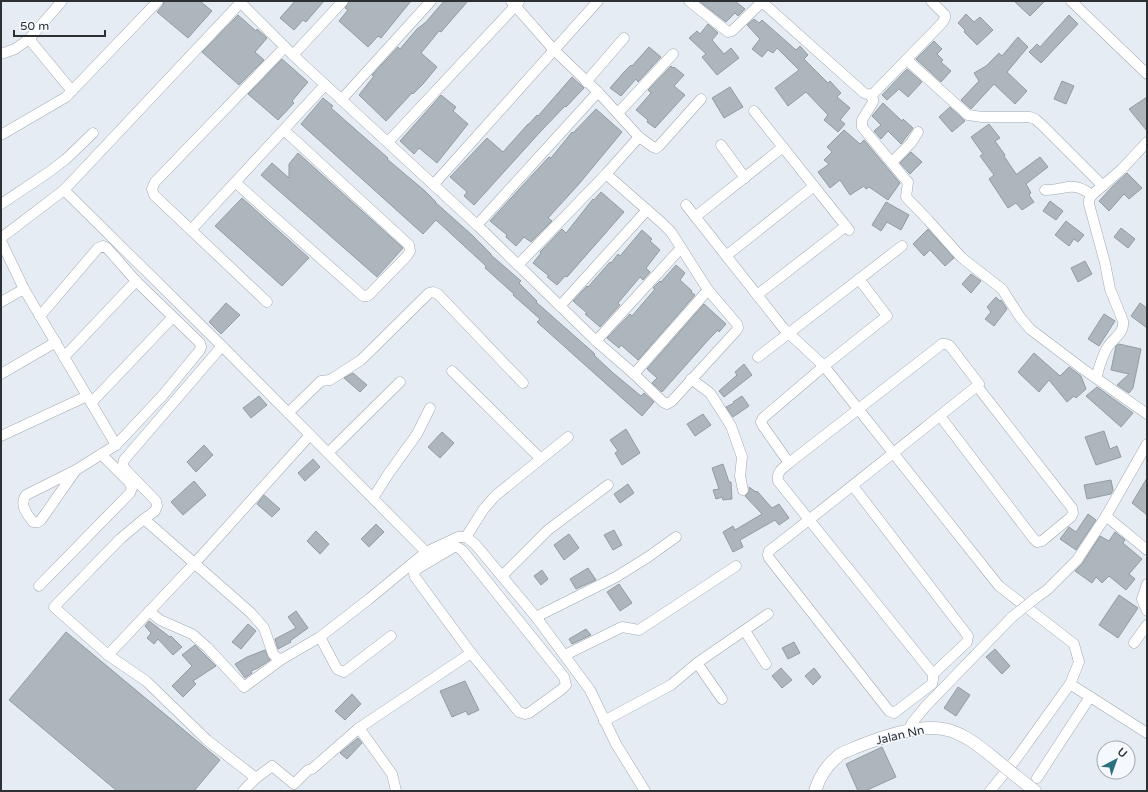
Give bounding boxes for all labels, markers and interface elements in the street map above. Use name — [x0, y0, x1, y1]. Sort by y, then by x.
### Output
scale bar — [14, 12, 105, 38]
text: 50 m — [20, 19, 49, 33]
street label: Jalan Nn — [874, 723, 926, 747]
north arrow — [1096, 740, 1136, 780]
text: U — [1115, 745, 1130, 760]

